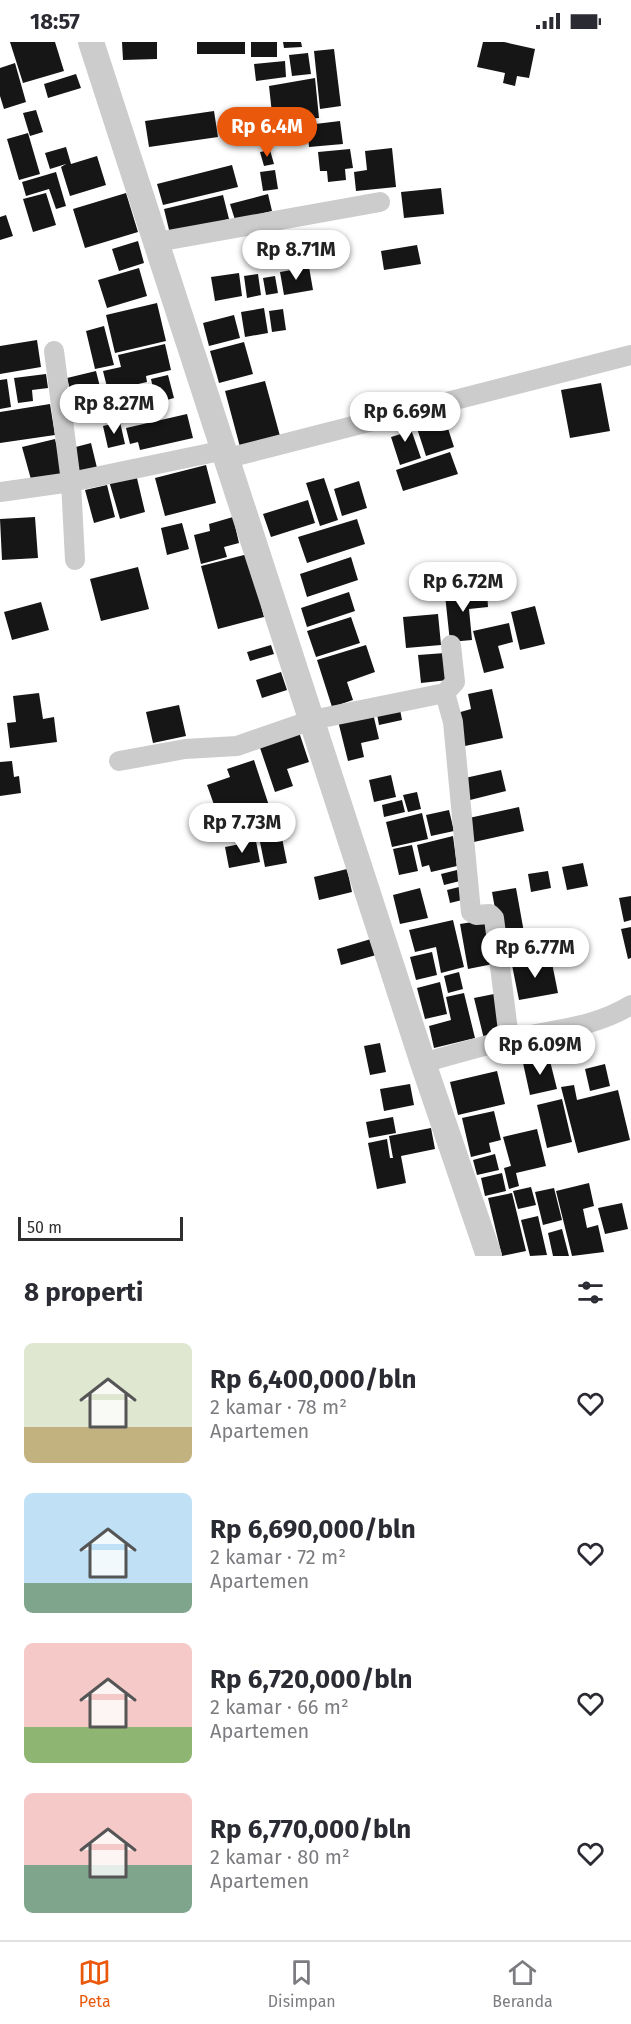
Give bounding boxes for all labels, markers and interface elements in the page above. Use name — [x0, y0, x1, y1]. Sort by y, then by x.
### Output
text: 18:57 — [30, 8, 80, 35]
pin: Rp 6.4M — [212, 107, 322, 158]
text: Rp 6.4M — [231, 114, 303, 138]
pin: Rp 8.71M — [234, 230, 358, 281]
text: Rp 8.71M — [256, 237, 336, 261]
pin: Rp 8.27M — [52, 384, 176, 435]
text: Rp 8.27M — [74, 391, 154, 415]
pin: Rp 6.69M — [343, 392, 467, 443]
text: Rp 6.69M — [364, 399, 446, 423]
pin: Rp 6.72M — [401, 562, 525, 613]
text: Rp 6.72M — [423, 569, 503, 593]
pin: Rp 7.73M — [180, 803, 304, 854]
text: Rp 7.73M — [203, 810, 281, 834]
pin: Rp 6.77M — [473, 928, 597, 979]
text: Rp 6.77M — [495, 935, 575, 959]
pin: Rp 6.09M — [478, 1025, 602, 1076]
text: Rp 6.09M — [498, 1032, 582, 1056]
scale bar — [18, 1214, 183, 1242]
text: 50 m — [27, 1218, 62, 1237]
icon: filters — [574, 1276, 607, 1309]
text: 8 properti — [24, 1277, 143, 1308]
text: Rp 6,400,000/bln — [210, 1364, 416, 1395]
icon: home — [72, 1367, 144, 1439]
icon: heart — [574, 1387, 607, 1420]
text: 2 kamar · 78 m² — [210, 1395, 347, 1419]
text: Apartemen — [210, 1419, 309, 1443]
text: Rp 6,690,000/bln — [210, 1514, 416, 1545]
icon: home — [72, 1517, 144, 1589]
icon: heart — [574, 1537, 607, 1570]
text: 2 kamar · 72 m² — [210, 1545, 346, 1569]
text: Apartemen — [210, 1569, 309, 1593]
text: Rp 6,720,000/bln — [210, 1664, 413, 1695]
icon: home — [72, 1667, 144, 1739]
icon: heart — [574, 1687, 607, 1720]
text: 2 kamar · 66 m² — [210, 1695, 349, 1719]
text: Apartemen — [210, 1719, 309, 1743]
text: Rp 6,770,000/bln — [210, 1814, 411, 1845]
icon: home — [72, 1817, 144, 1889]
icon: heart — [574, 1837, 607, 1870]
text: 2 kamar · 80 m² — [210, 1845, 350, 1869]
text: Apartemen — [210, 1869, 309, 1893]
tab: Peta — [78, 1956, 111, 2011]
tab: Disimpan — [268, 1956, 336, 2011]
tab: Beranda — [492, 1956, 553, 2011]

